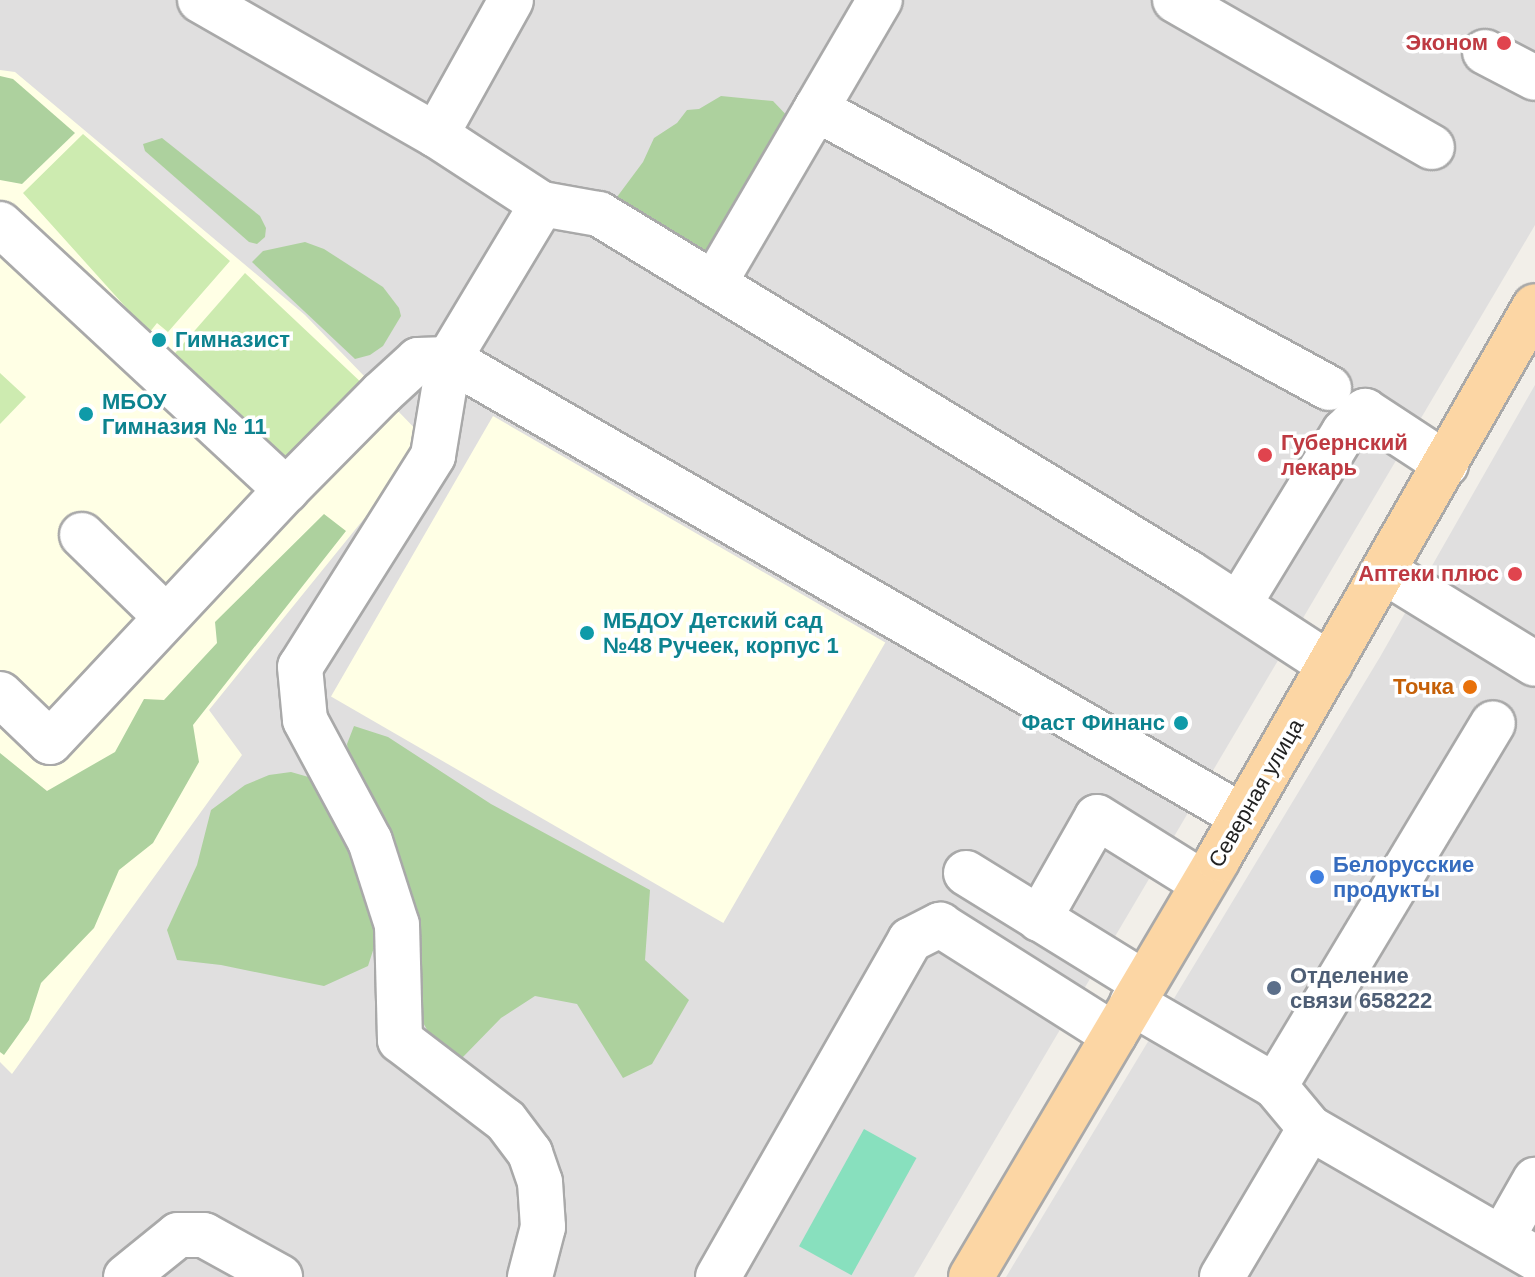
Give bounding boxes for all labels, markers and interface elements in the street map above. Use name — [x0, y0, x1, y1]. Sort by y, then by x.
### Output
place label: Эконом — [1405, 30, 1488, 56]
marker: Эконом — [1495, 34, 1513, 52]
place label: Гимназист — [175, 327, 290, 353]
marker: Гимназист — [150, 331, 168, 349]
place label: МБОУ Гимназия № 11 — [102, 388, 267, 440]
marker: МБОУ Гимназия № 11 — [77, 405, 95, 423]
place label: Губернский лекарь — [1281, 429, 1408, 480]
marker: Губернский лекарь — [1256, 446, 1274, 464]
place label: Аптеки плюс — [1358, 561, 1499, 587]
marker: Аптеки плюс — [1506, 565, 1524, 583]
place label: МБДОУ Детский сад №48 Ручеек, корпус 1 — [603, 607, 839, 658]
marker: МБДОУ Детский сад №48 Ручеек, корпус 1 — [578, 624, 596, 642]
place label: Точка — [1393, 674, 1454, 700]
marker: Точка — [1461, 678, 1479, 696]
place label: Фаст Финанс — [1022, 710, 1165, 736]
marker: Фаст Финанс — [1172, 714, 1190, 732]
street label: Северная улица — [1203, 714, 1309, 872]
place label: Белорусские продукты — [1333, 851, 1474, 902]
marker: Белорусские продукты — [1308, 868, 1326, 886]
place label: Отделение связи 658222 — [1290, 962, 1432, 1014]
marker: Отделение связи 658222 — [1265, 979, 1283, 997]

